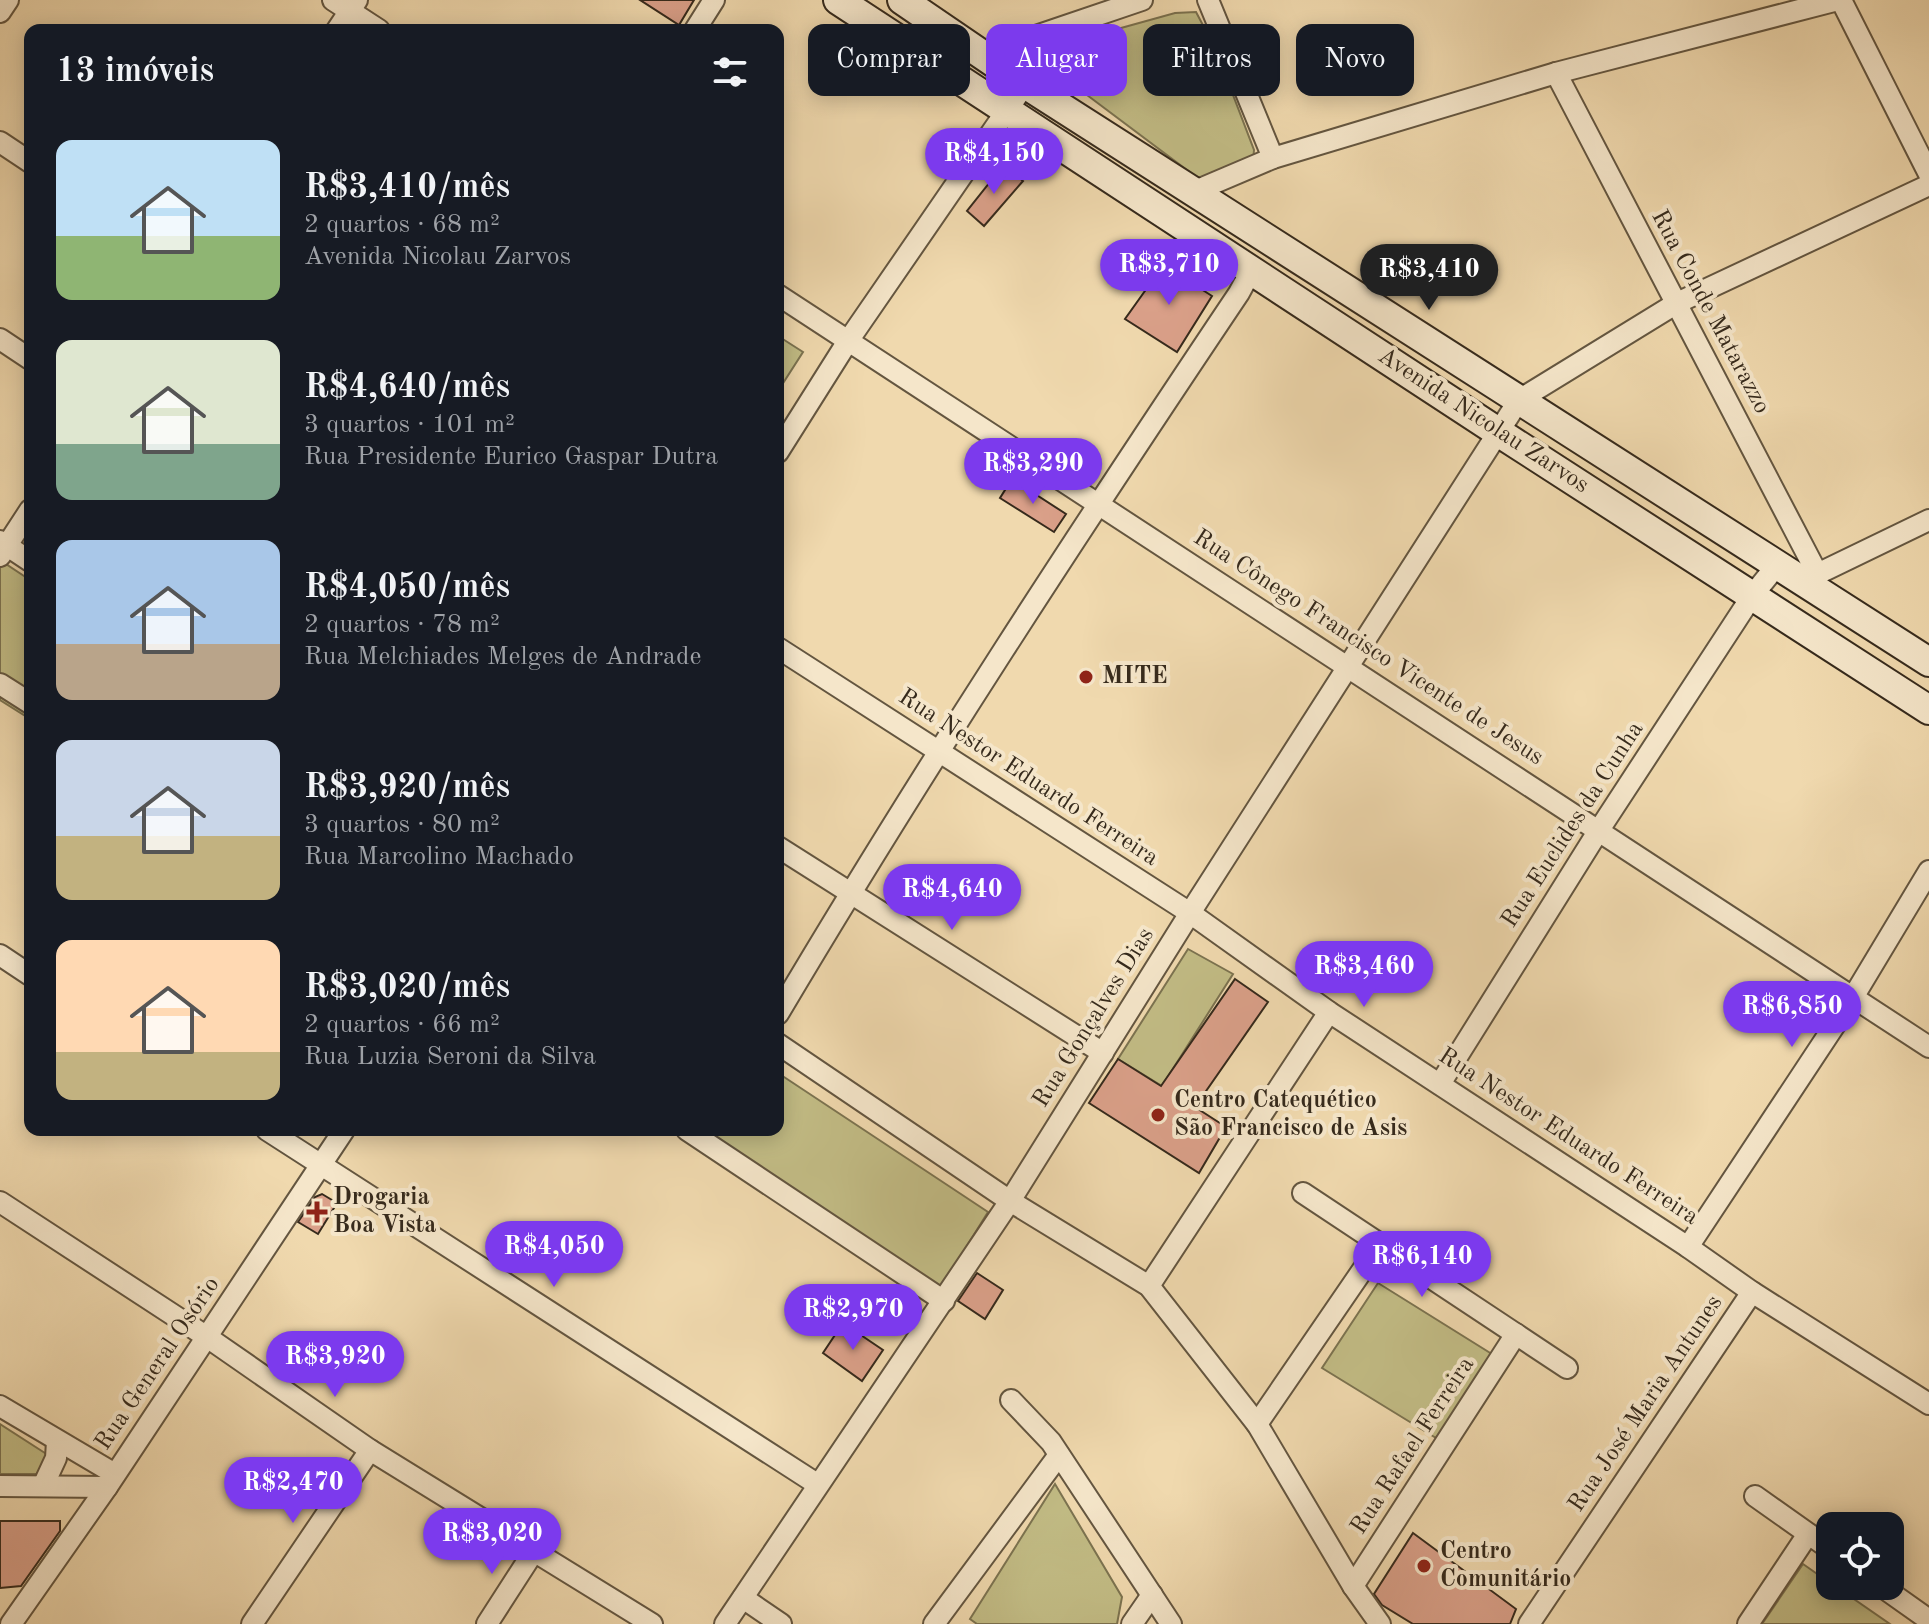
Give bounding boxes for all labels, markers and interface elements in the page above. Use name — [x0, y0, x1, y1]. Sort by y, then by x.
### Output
chip: Comprar — [808, 24, 970, 96]
chip: Alugar — [986, 24, 1127, 96]
chip: Filtros — [1143, 24, 1280, 96]
chip: Novo — [1296, 24, 1414, 96]
icon: filters — [708, 50, 752, 94]
text: 13 imóveis — [56, 55, 214, 89]
pin: R$4,150 — [920, 128, 1068, 196]
text: R$4,150 — [943, 141, 1045, 167]
text: R$3,410/mês — [304, 171, 510, 205]
icon: home — [120, 172, 216, 268]
street label: Rua Conde Matarazzo — [1646, 206, 1774, 418]
text: 2 quartos · 68 m² — [304, 212, 500, 238]
pin: R$3,710 — [1095, 239, 1243, 307]
text: Avenida Nicolau Zarvos — [304, 244, 571, 270]
pin: R$3,410 — [1355, 244, 1503, 312]
text: R$3,710 — [1118, 252, 1220, 278]
text: R$3,410 — [1378, 257, 1480, 283]
street label: Avenida Nicolau Zarvos — [1373, 344, 1593, 498]
text: R$4,640/mês — [304, 371, 510, 405]
icon: home — [120, 372, 216, 468]
text: 3 quartos · 101 m² — [304, 412, 515, 438]
pin: R$3,290 — [959, 438, 1107, 506]
text: Rua Presidente Eurico Gaspar Dutra — [304, 444, 718, 470]
text: R$3,290 — [982, 451, 1084, 477]
street label: Rua Cônego Francisco Vicente de Jesus — [1189, 526, 1547, 770]
text: R$4,050/mês — [304, 571, 510, 605]
icon: home — [120, 572, 216, 668]
text: 2 quartos · 78 m² — [304, 612, 500, 638]
text: Rua Melchiades Melges de Andrade — [304, 644, 702, 670]
place label: MITE — [1102, 665, 1168, 689]
marker: MITE — [1077, 668, 1095, 686]
street label: Rua Nestor Eduardo Ferreira — [894, 685, 1162, 871]
street label: Rua Euclides da Cunha — [1498, 718, 1648, 932]
text: R$3,920/mês — [304, 771, 510, 805]
icon: home — [120, 772, 216, 868]
text: 3 quartos · 80 m² — [304, 812, 500, 838]
text: Rua Marcolino Machado — [304, 844, 574, 870]
pin: R$4,640 — [878, 864, 1026, 932]
text: R$4,640 — [901, 877, 1003, 903]
street label: Rua Gonçalves Dias — [1029, 924, 1159, 1112]
pin: R$3,460 — [1290, 941, 1438, 1009]
text: R$3,460 — [1313, 954, 1415, 980]
text: R$3,020/mês — [304, 971, 510, 1005]
icon: home — [120, 972, 216, 1068]
pin: R$6,850 — [1718, 981, 1866, 1049]
text: R$6,850 — [1741, 994, 1843, 1020]
text: 2 quartos · 66 m² — [304, 1012, 500, 1038]
text: Rua Luzia Seroni da Silva — [304, 1044, 596, 1070]
street label: Rua Nestor Eduardo Ferreira — [1434, 1044, 1702, 1230]
place label: Centro Catequético São Francisco de Asis — [1174, 1089, 1407, 1141]
marker: Centro Catequético São Francisco de Asis — [1149, 1106, 1167, 1124]
place label: Drogaria Boa Vista — [333, 1186, 436, 1238]
marker: Drogaria Boa Vista — [308, 1203, 326, 1221]
pin: R$4,050 — [480, 1221, 628, 1289]
pin: R$6,140 — [1348, 1231, 1496, 1299]
text: R$4,050 — [503, 1234, 605, 1260]
text: R$6,140 — [1371, 1244, 1473, 1270]
street label: Rua General Osório — [91, 1273, 225, 1455]
pin: R$2,970 — [779, 1284, 927, 1352]
street label: Rua José Maria Antunes — [1565, 1291, 1727, 1517]
text: R$2,970 — [802, 1297, 904, 1323]
pin: R$3,920 — [261, 1331, 409, 1399]
text: R$3,920 — [284, 1344, 386, 1370]
street label: Rua Rafael Ferreira — [1347, 1353, 1479, 1539]
pin: R$2,470 — [219, 1457, 367, 1525]
text: R$2,470 — [242, 1470, 344, 1496]
pin: R$3,020 — [418, 1508, 566, 1576]
map controls — [1816, 1512, 1904, 1600]
button: locate — [1816, 1512, 1904, 1600]
text: R$3,020 — [441, 1521, 543, 1547]
place label: Centro Comunitário — [1440, 1540, 1571, 1592]
marker: Centro Comunitário — [1415, 1557, 1433, 1575]

